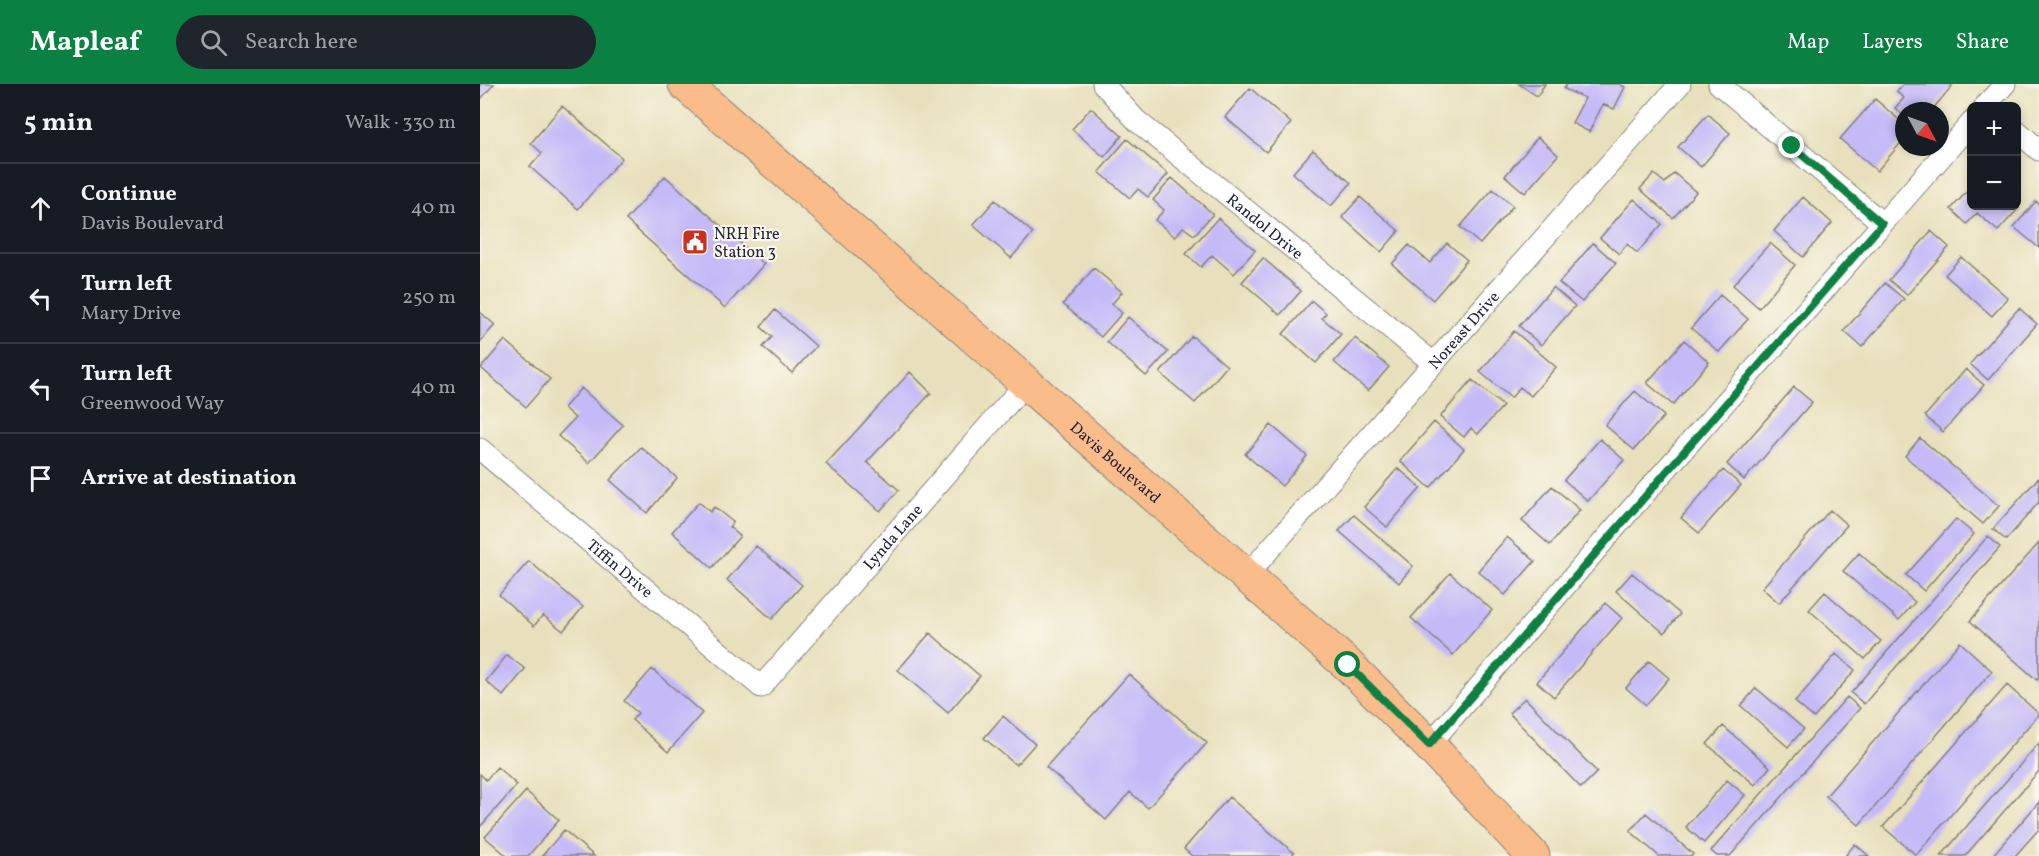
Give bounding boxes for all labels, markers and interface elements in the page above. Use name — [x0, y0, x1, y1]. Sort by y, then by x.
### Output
search box — [176, 15, 596, 69]
text: Mapleaf — [30, 23, 140, 62]
icon: search — [197, 26, 230, 59]
text: Search here — [245, 27, 358, 58]
text: Map — [1787, 28, 1829, 57]
text: Layers — [1862, 28, 1923, 57]
text: Share — [1956, 28, 2009, 57]
north arrow — [1895, 102, 1949, 156]
map controls — [1967, 102, 2021, 210]
button: + — [1967, 102, 2021, 156]
text: 5 min — [24, 105, 93, 141]
text: Walk · 330 m — [345, 109, 456, 137]
route end — [1778, 132, 1804, 158]
button: − — [1967, 156, 2021, 210]
text: Continue — [81, 179, 177, 210]
street label: Randol Drive — [1221, 189, 1307, 265]
icon: ahead — [24, 192, 57, 225]
text: 40 m — [411, 194, 456, 222]
text: Davis Boulevard — [81, 210, 224, 238]
place label: NRH Fire Station 3 — [714, 224, 780, 264]
public building icon: NRH Fire Station 3 — [680, 227, 710, 257]
text: Turn left — [81, 269, 172, 300]
icon: left — [24, 282, 57, 315]
text: 250 m — [402, 284, 456, 312]
street label: Noreast Drive — [1424, 287, 1505, 375]
text: Mary Drive — [81, 300, 181, 328]
text: Turn left — [81, 359, 172, 390]
icon: left — [24, 372, 57, 405]
text: 40 m — [411, 374, 456, 402]
text: Greenwood Way — [81, 390, 224, 418]
street label: Davis Boulevard — [1064, 417, 1165, 509]
icon: arrive — [24, 462, 57, 495]
text: Arrive at destination — [81, 463, 297, 494]
street label: Lynda Lane — [859, 500, 928, 575]
street label: Tiffin Drive — [581, 535, 657, 604]
route start — [1334, 651, 1360, 677]

